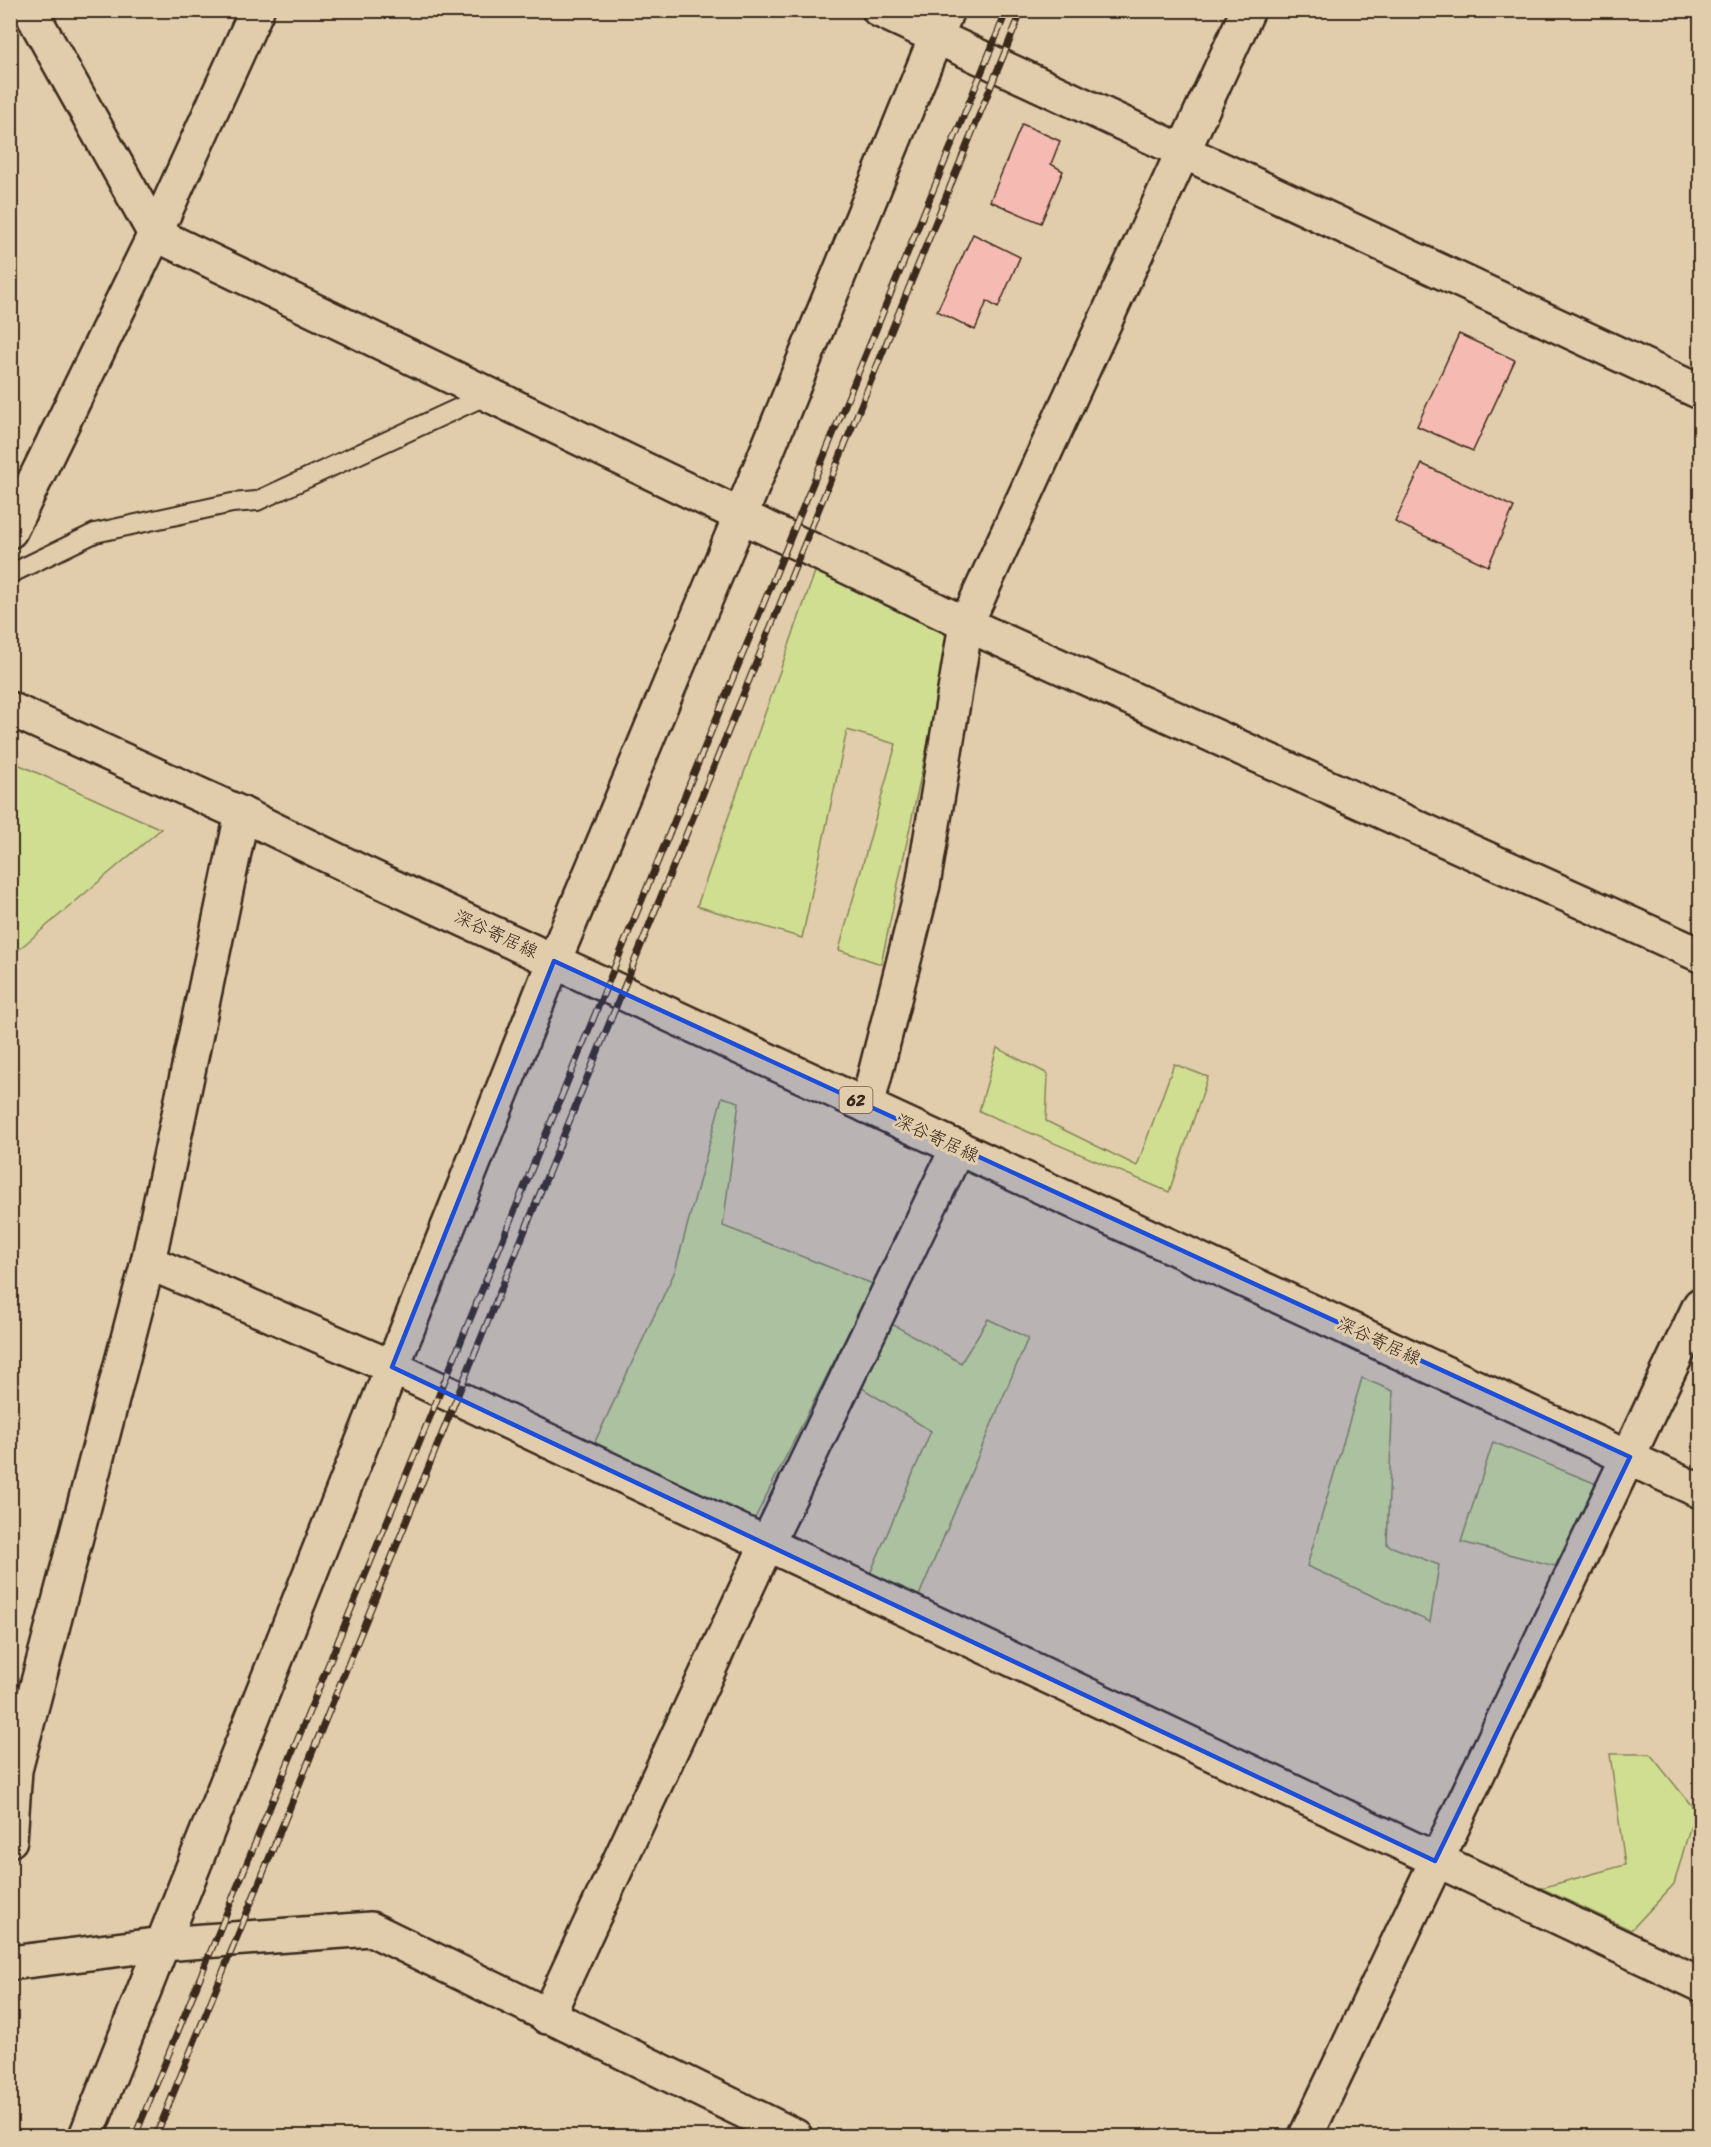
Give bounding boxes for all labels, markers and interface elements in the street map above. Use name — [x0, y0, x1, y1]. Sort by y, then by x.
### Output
street label: 深谷寄居線 — [448, 900, 544, 968]
road number: 62 — [840, 1087, 872, 1113]
street label: 深谷寄居線 — [889, 1104, 985, 1172]
street label: 深谷寄居線 — [1331, 1307, 1427, 1375]

